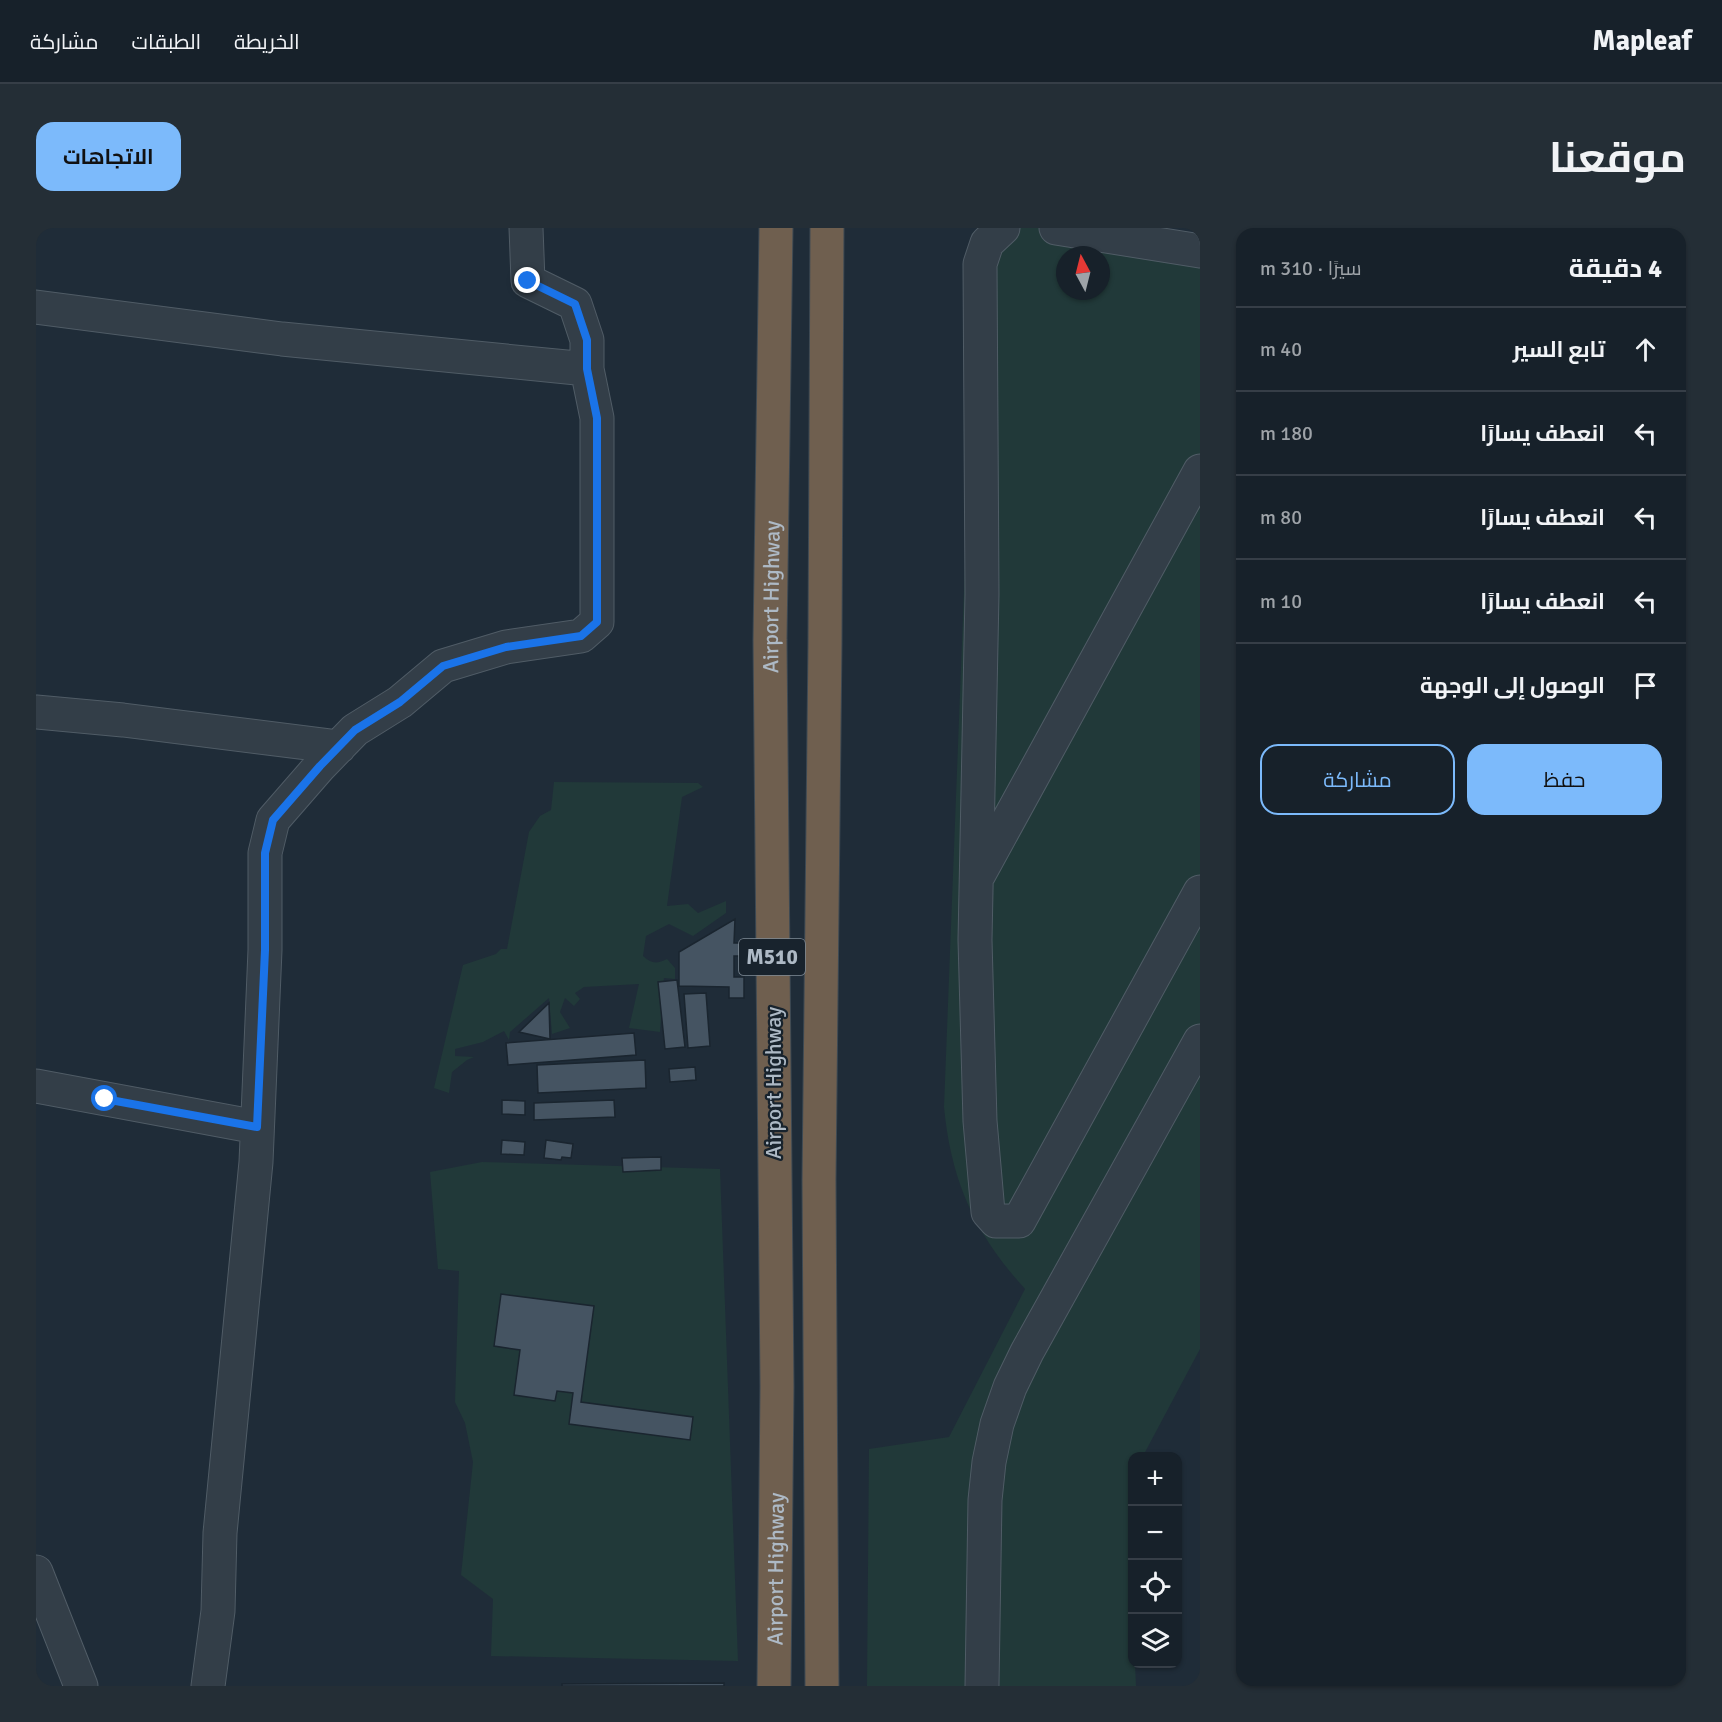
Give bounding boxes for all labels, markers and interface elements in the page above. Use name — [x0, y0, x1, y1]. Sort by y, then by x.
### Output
text: Mapleaf — [1592, 24, 1692, 58]
text: مشاركة — [30, 29, 99, 55]
text: الطبقات — [132, 29, 201, 55]
text: الخريطة — [234, 29, 300, 55]
button: الاتجاهات — [36, 122, 181, 191]
text: موقعنا — [1549, 133, 1686, 184]
north arrow — [1056, 246, 1110, 300]
text: 4 دقيقة — [1569, 253, 1662, 285]
text: سيرًا · 310 m — [1260, 256, 1361, 281]
route end — [514, 267, 540, 293]
icon: ahead — [1629, 333, 1662, 366]
text: تابع السير — [1513, 336, 1605, 363]
text: 40 m — [1260, 337, 1302, 362]
icon: left — [1629, 417, 1662, 450]
text: انعطف يسارًا — [1480, 420, 1605, 447]
text: 180 m — [1260, 421, 1313, 446]
icon: left — [1629, 501, 1662, 534]
text: انعطف يسارًا — [1480, 504, 1605, 531]
text: 80 m — [1260, 505, 1302, 530]
street label: Airport Highway — [756, 520, 785, 674]
icon: left — [1629, 585, 1662, 618]
text: انعطف يسارًا — [1480, 588, 1605, 615]
text: 10 m — [1260, 589, 1302, 614]
icon: arrive — [1629, 669, 1662, 702]
text: الوصول إلى الوجهة — [1420, 672, 1605, 699]
button: مشاركة — [1260, 744, 1455, 815]
button: حفظ — [1467, 744, 1662, 815]
road number: M510 — [739, 939, 805, 975]
street label: Airport Highway — [760, 1006, 787, 1159]
route start — [91, 1085, 117, 1111]
map controls — [1128, 1452, 1182, 1668]
button: + — [1128, 1452, 1182, 1506]
street label: Airport Highway — [761, 1492, 789, 1646]
button: − — [1128, 1506, 1182, 1560]
button: locate — [1128, 1560, 1182, 1614]
button: layers — [1128, 1614, 1182, 1668]

